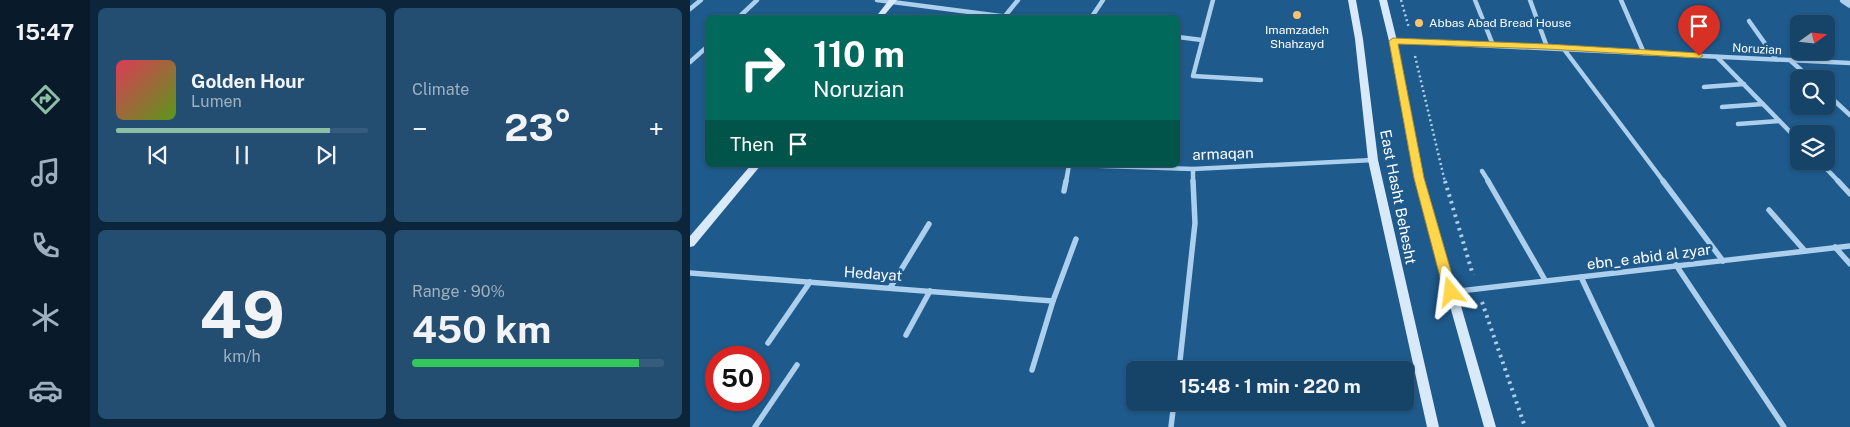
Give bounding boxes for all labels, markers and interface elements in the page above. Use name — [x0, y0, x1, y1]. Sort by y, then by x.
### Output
pin — [1678, 5, 1720, 56]
marker: Imamzadeh Shahzayd — [1291, 9, 1303, 21]
icon: arrive — [1685, 12, 1713, 40]
north arrow — [1790, 15, 1835, 60]
map controls — [1790, 15, 1835, 170]
place label: Abbas Abad Bread House — [1429, 16, 1572, 30]
marker: Abbas Abad Bread House — [1413, 17, 1425, 29]
text: 15:47 — [16, 19, 74, 45]
place label: Imamzadeh Shahzayd — [1265, 23, 1329, 51]
text: 110 m — [813, 34, 905, 75]
icon: right — [730, 35, 795, 100]
street label: Noruzian — [1732, 41, 1782, 57]
text: Golden Hour — [191, 70, 305, 92]
button: search — [1790, 70, 1835, 115]
text: Noruzian — [813, 76, 904, 102]
text: Climate — [412, 80, 469, 99]
icon: directions — [28, 82, 63, 117]
text: Lumen — [191, 92, 242, 111]
text: 23° — [504, 105, 572, 150]
text: − — [412, 112, 428, 145]
text: + — [648, 112, 664, 145]
button: layers — [1790, 125, 1835, 170]
street label: East Hasht Behesht — [1377, 128, 1420, 266]
icon: arrive — [784, 130, 812, 158]
text: Then — [730, 133, 774, 155]
icon: previous — [144, 141, 172, 169]
icon: pause — [228, 141, 256, 169]
icon: next — [312, 141, 340, 169]
street label: armaqan — [1192, 144, 1254, 163]
icon: music — [28, 155, 63, 190]
icon: phone — [28, 228, 63, 263]
street label: ebn_e abid al zyar — [1586, 240, 1712, 273]
street label: Hedayat — [843, 263, 903, 284]
position arrow — [1424, 265, 1476, 317]
text: 49 — [199, 276, 285, 353]
text: Range · 90% — [412, 282, 505, 301]
icon: climate — [28, 300, 63, 335]
text: 450 km — [412, 307, 551, 352]
speed limit sign: 50 — [705, 346, 770, 411]
text: km/h — [223, 347, 261, 366]
icon: car — [28, 373, 63, 408]
text: 15:48 · 1 min · 220 m — [1179, 375, 1361, 397]

